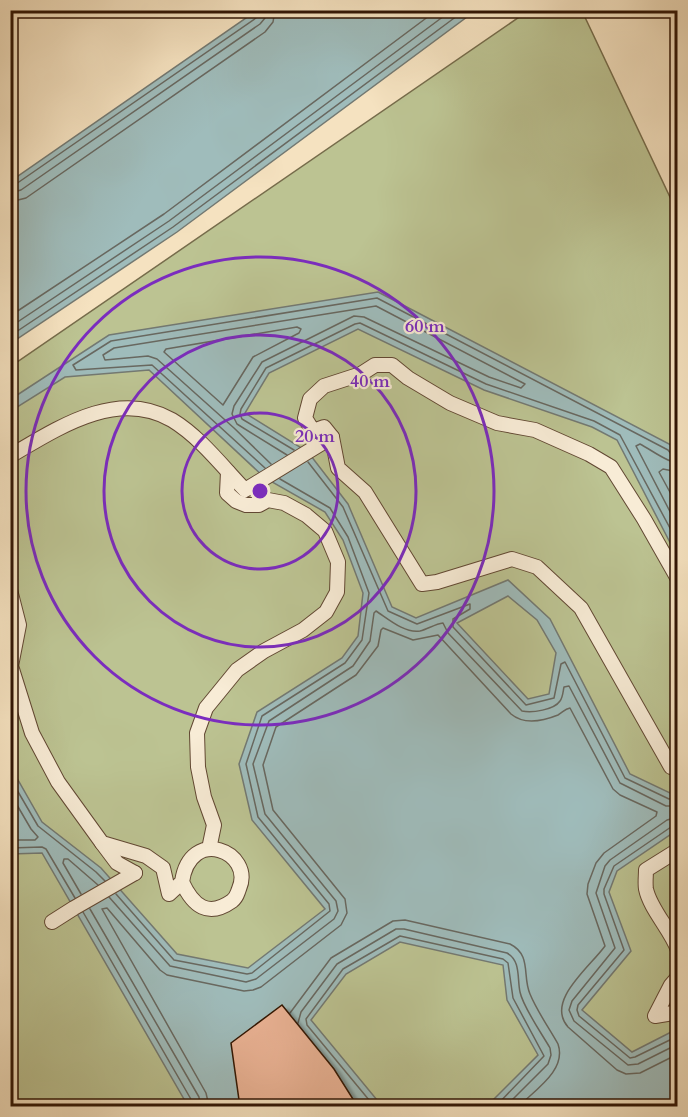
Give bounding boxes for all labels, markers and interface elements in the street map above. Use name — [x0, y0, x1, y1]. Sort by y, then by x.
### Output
text: 60 m — [405, 314, 445, 339]
text: 40 m — [350, 369, 390, 394]
text: 20 m — [295, 424, 335, 449]
centre of rings — [250, 481, 270, 501]

